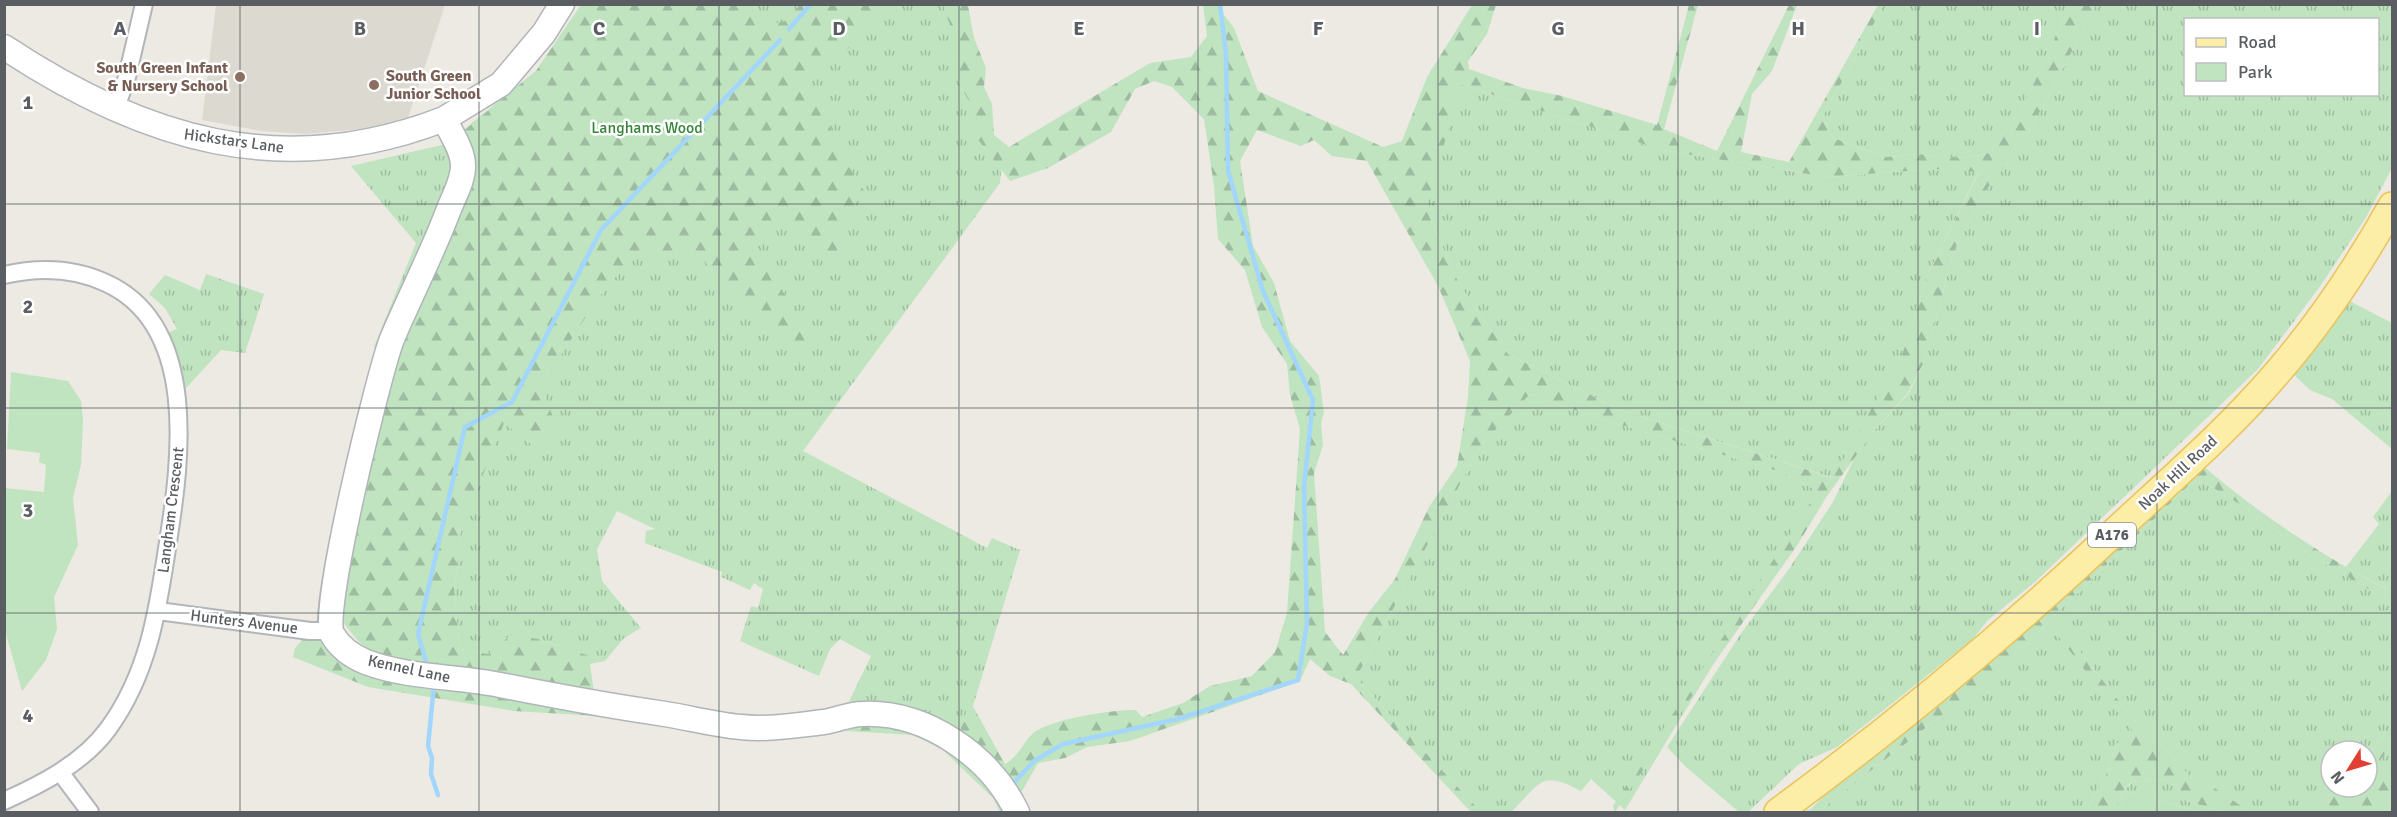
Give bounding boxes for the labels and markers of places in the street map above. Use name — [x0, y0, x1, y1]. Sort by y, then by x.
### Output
place label: South Green Infant & Nursery School — [96, 58, 228, 96]
place label: South Green Junior School — [386, 66, 481, 104]
marker: South Green Infant & Nursery School — [233, 70, 247, 84]
marker: South Green Junior School — [367, 78, 381, 92]

